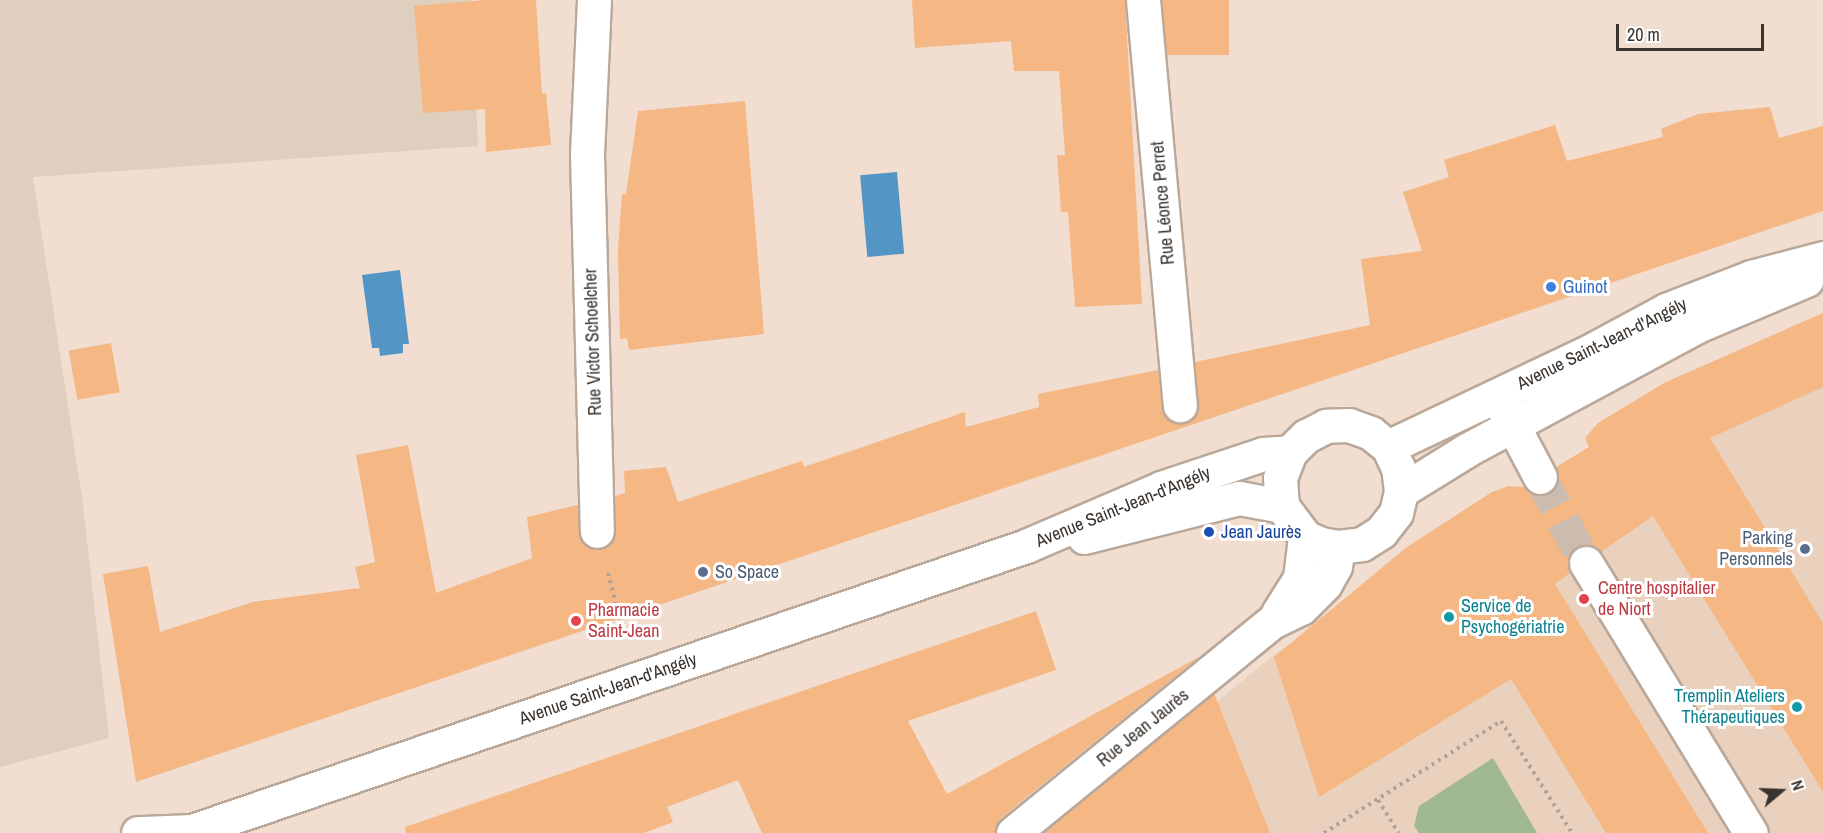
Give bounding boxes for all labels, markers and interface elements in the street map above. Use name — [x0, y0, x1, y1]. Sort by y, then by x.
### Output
scale bar — [1619, 12, 1768, 50]
text: 20 m — [1627, 22, 1660, 47]
street label: Rue Léonce Perret — [1147, 140, 1179, 266]
street label: Rue Victor Schoelcher — [580, 268, 606, 416]
place label: Guinot — [1563, 276, 1607, 298]
marker: Guinot — [1544, 280, 1558, 294]
street label: Avenue Saint-Jean-d'Angély — [1514, 293, 1690, 395]
street label: Avenue Saint-Jean-d'Angély — [1033, 462, 1213, 552]
place label: Jean Jaurès — [1221, 521, 1301, 543]
marker: Jean Jaurès — [1202, 525, 1216, 539]
place label: Parking Personnels — [1719, 528, 1793, 570]
marker: Parking Personnels — [1798, 542, 1812, 556]
place label: So Space — [715, 561, 779, 583]
marker: So Space — [696, 565, 710, 579]
place label: Centre hospitalier de Niort — [1598, 578, 1715, 620]
marker: Centre hospitalier de Niort — [1575, 590, 1593, 608]
place label: Service de Psychogériatrie — [1461, 596, 1564, 638]
place label: Pharmacie Saint-Jean — [588, 600, 659, 642]
marker: Service de Psychogériatrie — [1442, 610, 1456, 624]
marker: Pharmacie Saint-Jean — [569, 614, 583, 628]
street label: Avenue Saint-Jean-d'Angély — [516, 648, 700, 730]
street label: Rue Jean Jaurès — [1093, 684, 1193, 772]
place label: Tremplin Ateliers Thérapeutiques — [1673, 686, 1785, 728]
marker: Tremplin Ateliers Thérapeutiques — [1790, 700, 1804, 714]
north arrow — [1751, 761, 1811, 821]
text: N — [1786, 777, 1810, 793]

